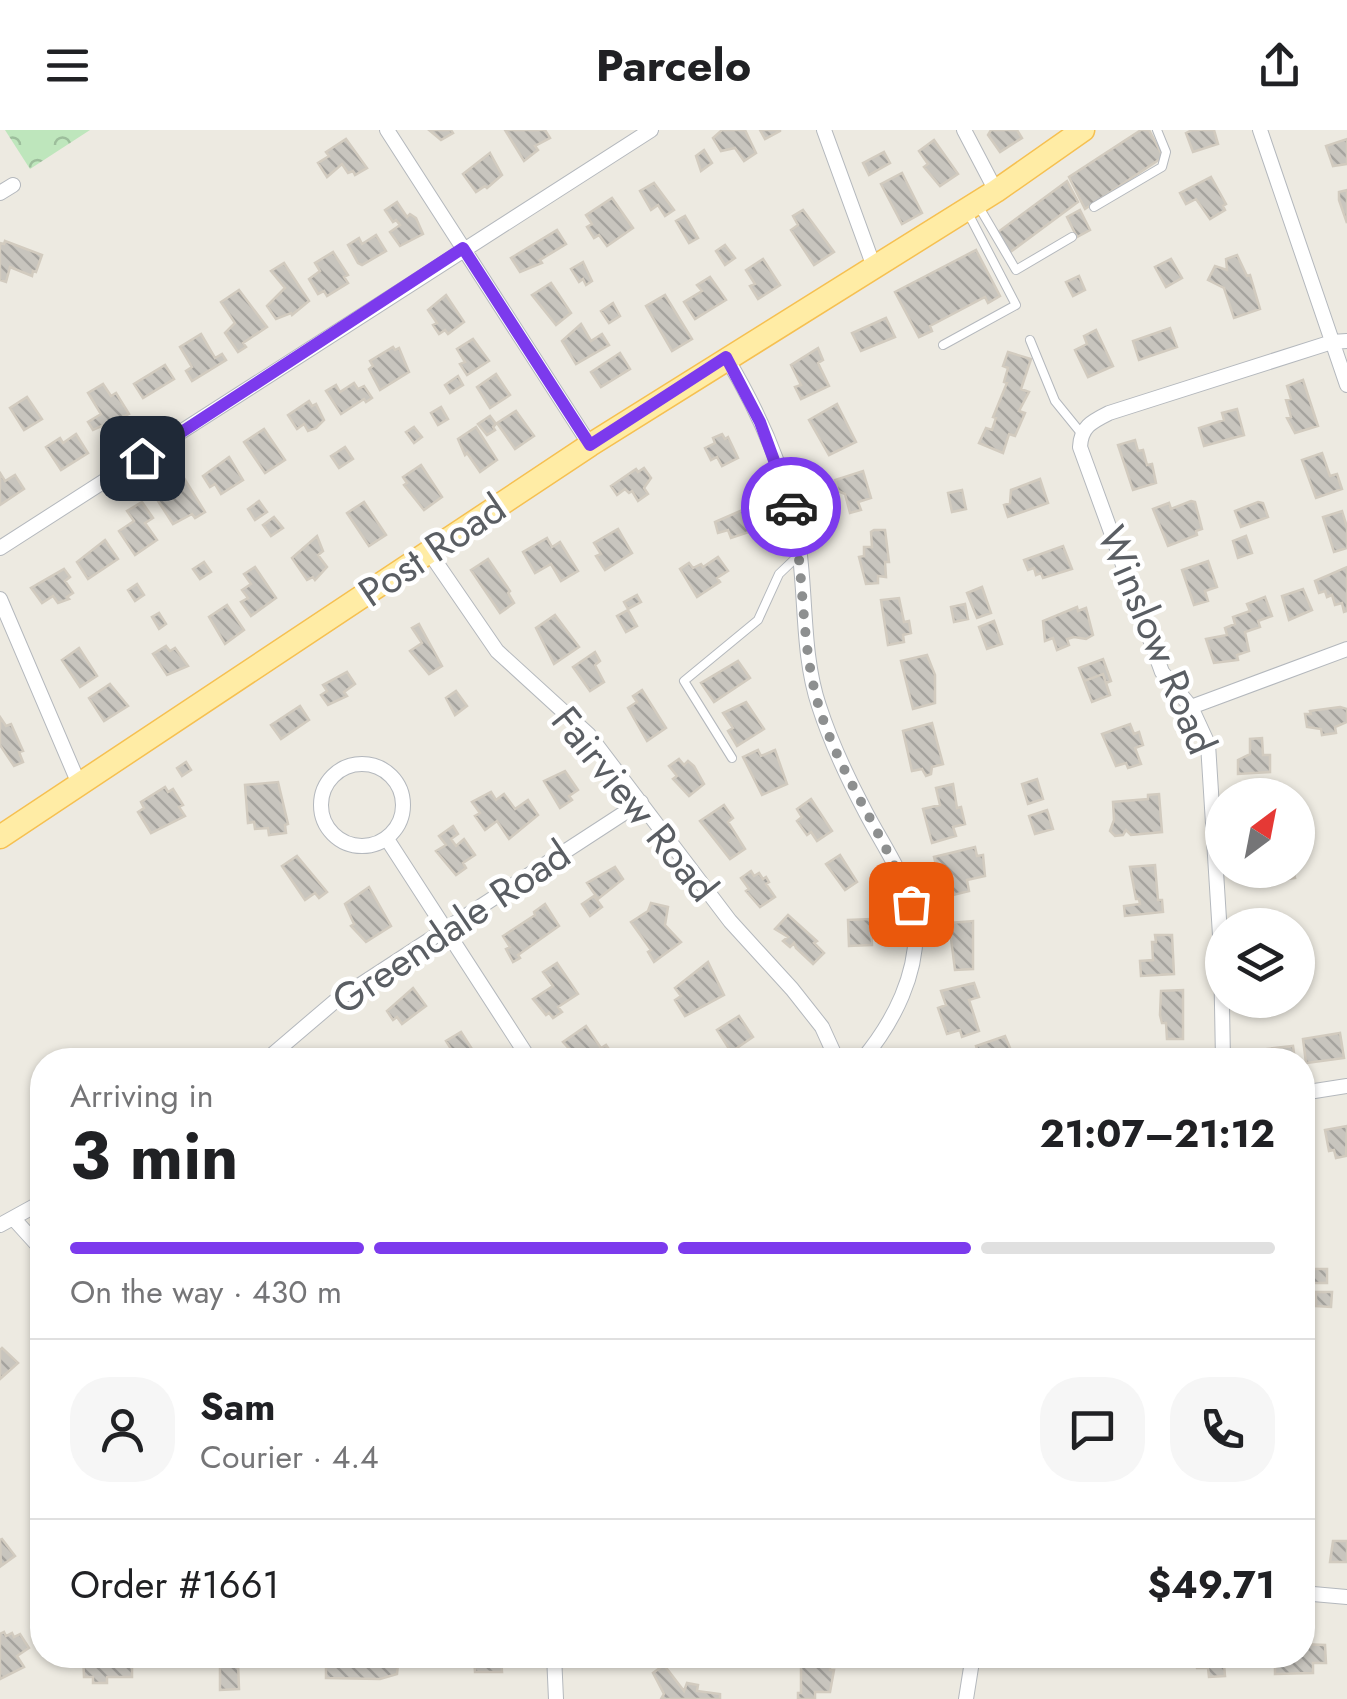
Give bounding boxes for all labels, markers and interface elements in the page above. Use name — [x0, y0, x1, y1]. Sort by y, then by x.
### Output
text: Parcelo — [596, 33, 751, 98]
icon: menu — [40, 38, 95, 93]
icon: share — [1252, 38, 1307, 93]
pin — [100, 416, 185, 501]
icon: home — [115, 431, 170, 486]
courier — [741, 457, 841, 557]
street label: Post Road — [347, 479, 517, 621]
icon: car — [764, 480, 819, 535]
street label: Winslow Road — [1083, 517, 1231, 763]
street label: Fairview Road — [538, 694, 732, 914]
north arrow — [1205, 778, 1315, 888]
map controls — [1205, 778, 1315, 1018]
street label: Greendale Road — [320, 826, 582, 1028]
pin — [869, 862, 954, 947]
icon: bag — [884, 877, 939, 932]
button: layers — [1205, 908, 1315, 1018]
text: Arriving in — [70, 1073, 214, 1119]
text: 21:07–21:12 — [1040, 1106, 1275, 1161]
text: 3 min — [70, 1109, 238, 1203]
text: On the way · 430 m — [70, 1269, 342, 1315]
button: person — [70, 1377, 175, 1482]
button: chat — [1040, 1377, 1145, 1482]
button: phone — [1170, 1377, 1275, 1482]
text: Sam — [200, 1379, 275, 1434]
text: Courier · 4.4 — [200, 1434, 379, 1480]
text: Order #1661 — [70, 1557, 280, 1612]
text: $49.71 — [1148, 1557, 1275, 1612]

